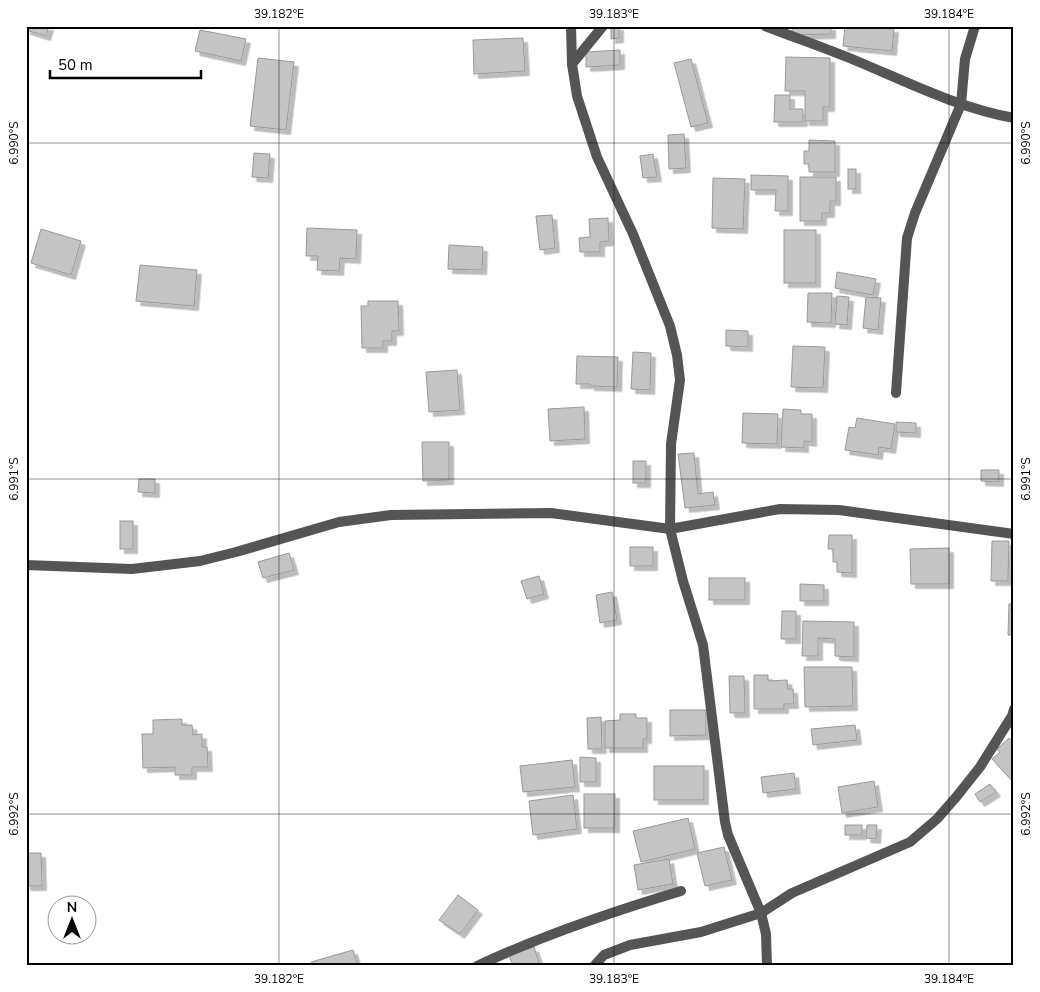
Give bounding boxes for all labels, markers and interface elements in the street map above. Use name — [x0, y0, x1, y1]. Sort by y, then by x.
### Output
text: 39.182°E — [254, 6, 304, 22]
text: 39.183°E — [589, 6, 639, 22]
text: 39.184°E — [924, 6, 974, 22]
scale bar — [50, 48, 201, 80]
text: 50 m — [58, 55, 93, 75]
text: 6.990°S — [6, 121, 22, 165]
text: 6.990°S — [1018, 121, 1034, 165]
text: 6.991°S — [6, 457, 22, 501]
text: 6.991°S — [1018, 457, 1034, 501]
text: 6.992°S — [6, 792, 22, 836]
text: 6.992°S — [1018, 792, 1034, 836]
north arrow — [48, 894, 98, 944]
text: N — [67, 898, 77, 917]
text: 39.182°E — [254, 971, 304, 987]
text: 39.183°E — [589, 971, 639, 987]
text: 39.184°E — [924, 971, 974, 987]

